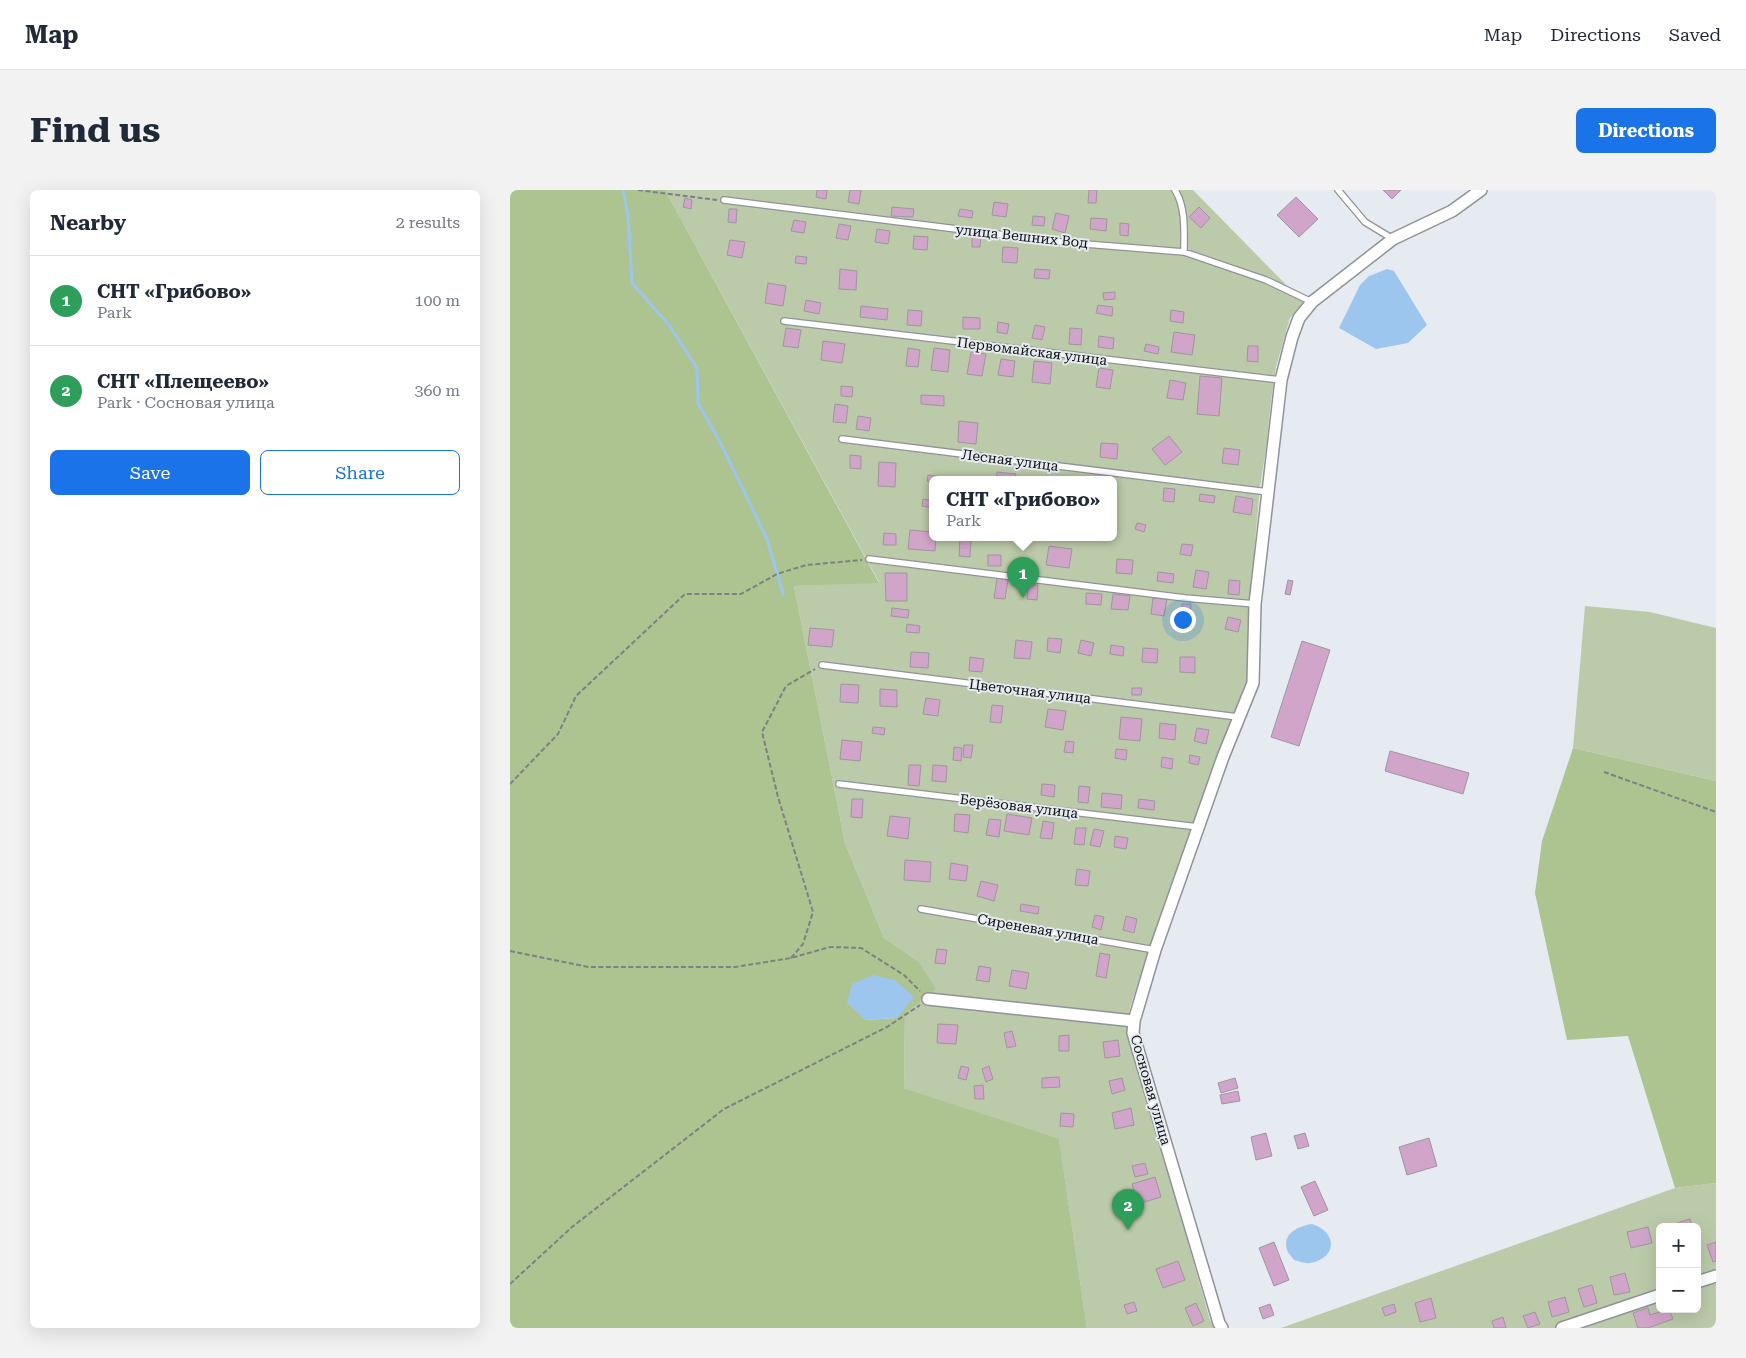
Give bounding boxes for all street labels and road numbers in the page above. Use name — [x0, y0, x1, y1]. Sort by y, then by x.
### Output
street label: улица Вешних Вод — [955, 221, 1089, 251]
street label: Первомайская улица — [956, 334, 1108, 368]
street label: Лесная улица — [961, 446, 1060, 474]
street label: Цветочная улица — [968, 676, 1092, 706]
street label: Берёзовая улица — [959, 791, 1080, 821]
street label: Сиреневая улица — [976, 910, 1100, 948]
street label: Сосновая улица — [1128, 1033, 1175, 1147]

